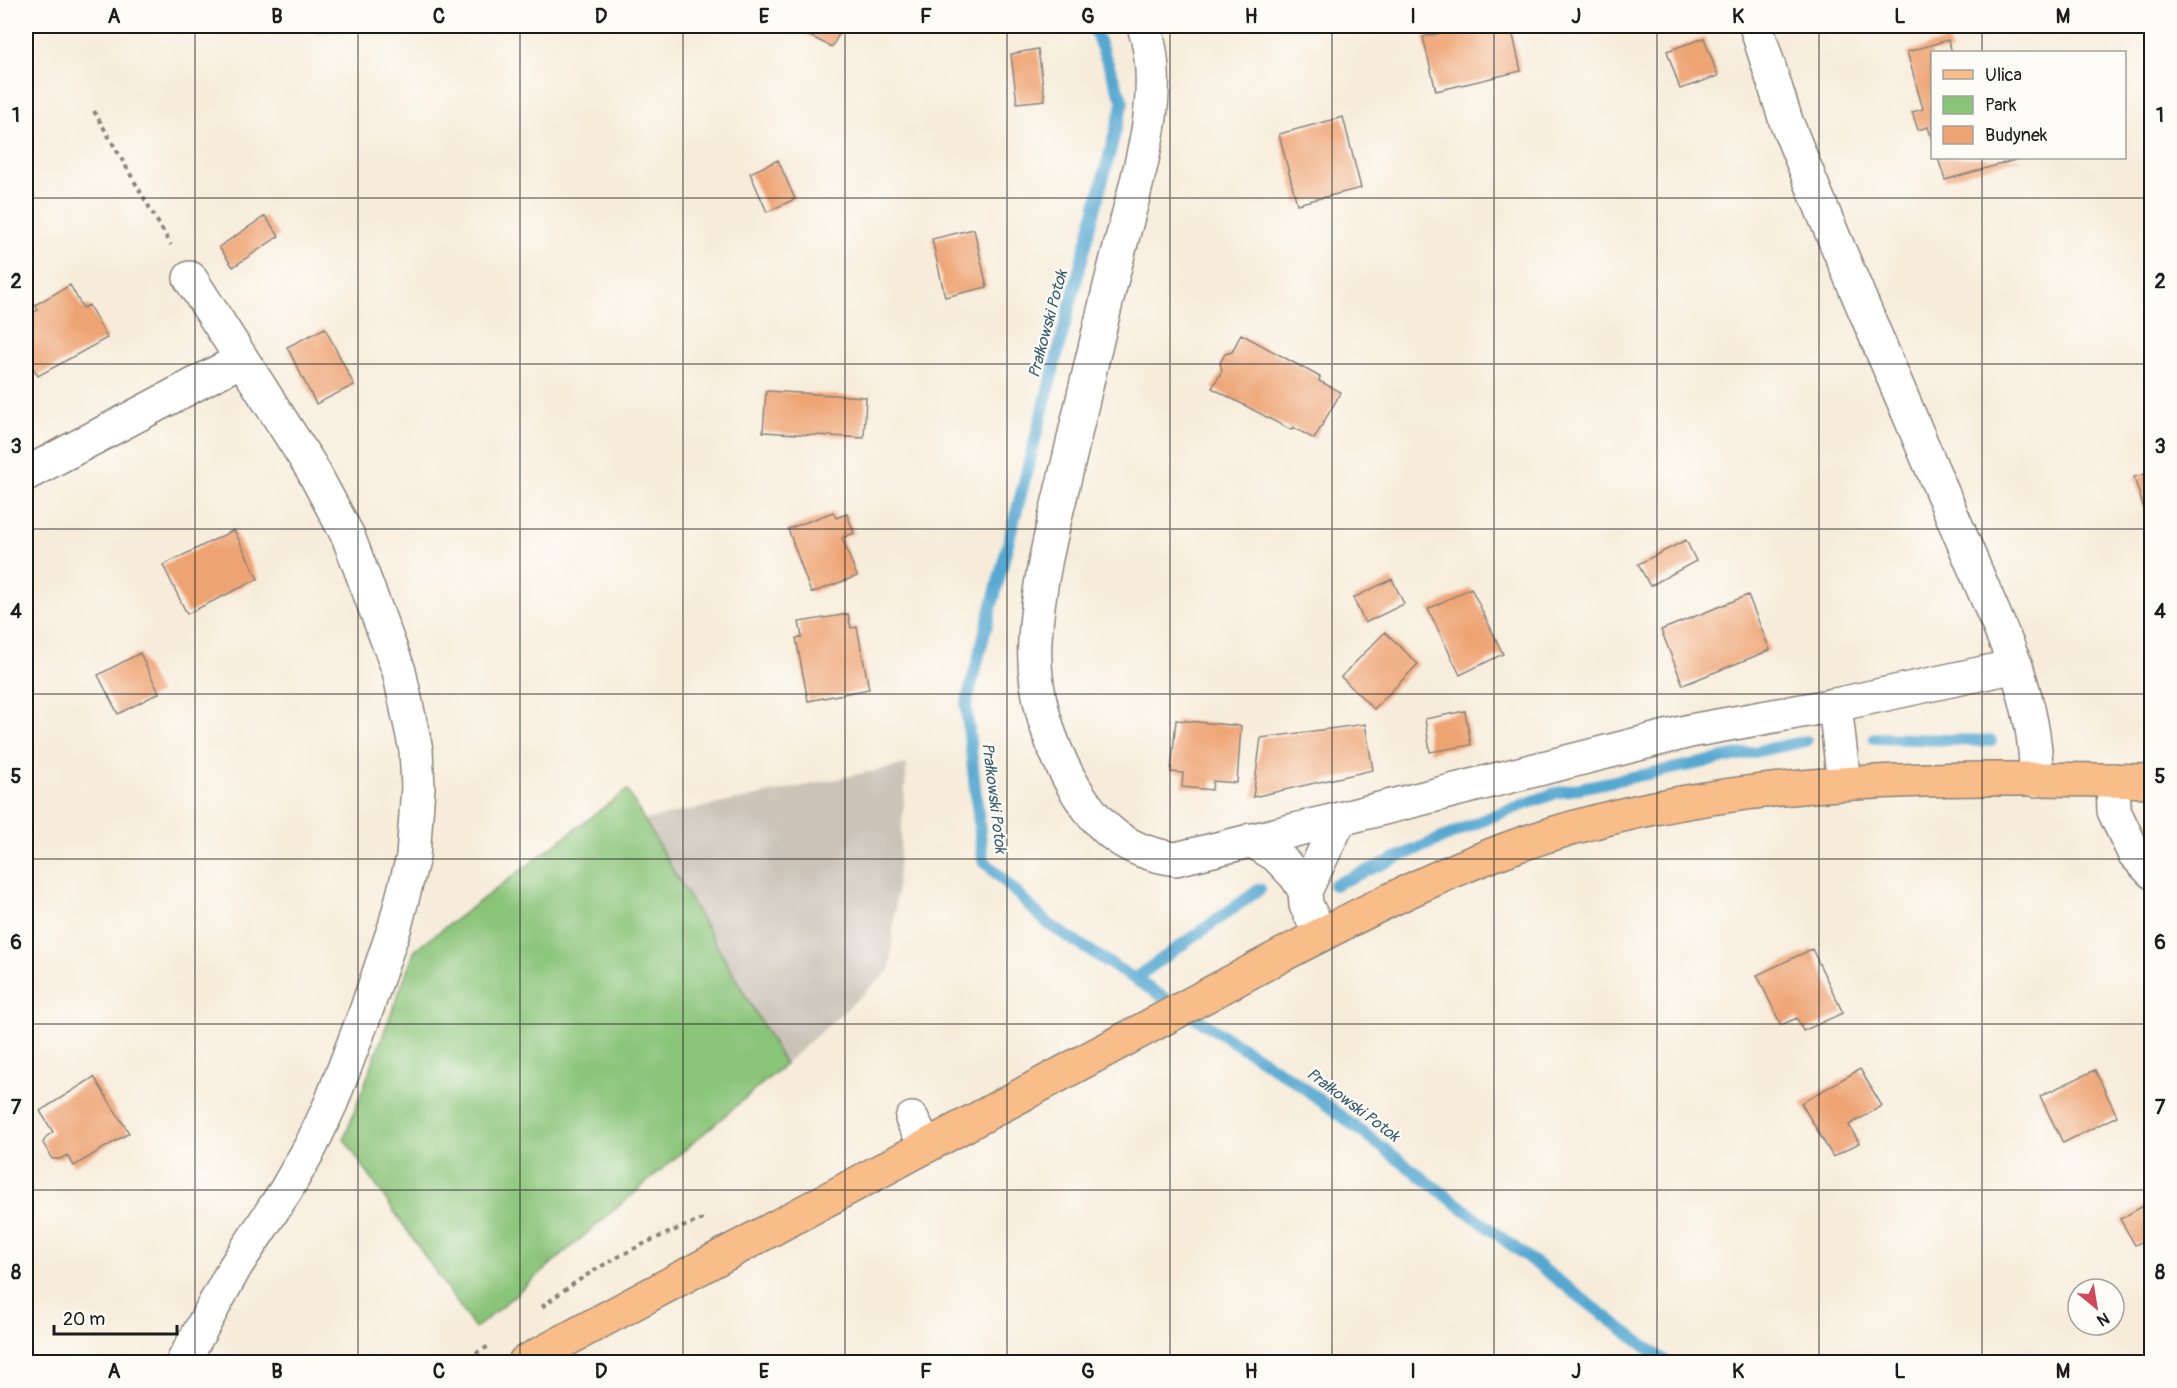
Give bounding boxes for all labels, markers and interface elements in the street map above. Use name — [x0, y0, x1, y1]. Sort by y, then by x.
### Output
text: A — [108, 4, 121, 29]
text: B — [271, 4, 283, 29]
text: C — [433, 4, 445, 29]
text: D — [595, 4, 608, 29]
text: E — [759, 4, 770, 29]
text: F — [920, 4, 932, 29]
text: G — [1081, 4, 1095, 29]
text: H — [1245, 4, 1258, 29]
text: I — [1410, 4, 1416, 29]
text: J — [1571, 4, 1581, 29]
text: K — [1732, 4, 1744, 29]
text: L — [1894, 4, 1906, 29]
text: M — [2056, 4, 2070, 29]
legend — [1931, 51, 2126, 159]
text: Ulica — [1985, 64, 2022, 87]
text: Park — [1985, 94, 2017, 117]
text: 1 — [12, 103, 20, 128]
text: 1 — [2156, 103, 2164, 128]
text: Budynek — [1985, 124, 2048, 147]
water label: Prałkowski Potok — [1024, 267, 1072, 380]
text: 2 — [10, 269, 22, 294]
text: 2 — [2154, 269, 2166, 294]
text: 3 — [10, 434, 22, 459]
text: 3 — [2154, 434, 2166, 459]
text: 4 — [10, 599, 22, 624]
text: 4 — [2154, 599, 2166, 624]
water label: Prałkowski Potok — [977, 742, 1011, 856]
text: 5 — [11, 764, 22, 789]
text: 5 — [2155, 764, 2166, 789]
text: 6 — [10, 930, 22, 955]
text: 6 — [2154, 930, 2166, 955]
water label: Prałkowski Potok — [1303, 1064, 1404, 1147]
text: 7 — [11, 1095, 22, 1120]
text: 7 — [2155, 1095, 2166, 1120]
text: 8 — [11, 1260, 21, 1285]
text: 8 — [2155, 1260, 2165, 1285]
north arrow — [2066, 1277, 2126, 1337]
scale bar — [54, 1298, 177, 1336]
text: 20 m — [63, 1308, 105, 1331]
text: N — [2093, 1308, 2113, 1331]
text: A — [108, 1359, 121, 1384]
text: B — [271, 1359, 283, 1384]
text: C — [433, 1359, 445, 1384]
text: D — [595, 1359, 608, 1384]
text: E — [759, 1359, 770, 1384]
text: F — [920, 1359, 932, 1384]
text: G — [1081, 1359, 1095, 1384]
text: H — [1245, 1359, 1258, 1384]
text: I — [1410, 1359, 1416, 1384]
text: J — [1571, 1359, 1581, 1384]
text: K — [1732, 1359, 1744, 1384]
text: L — [1894, 1359, 1906, 1384]
text: M — [2056, 1359, 2070, 1384]

